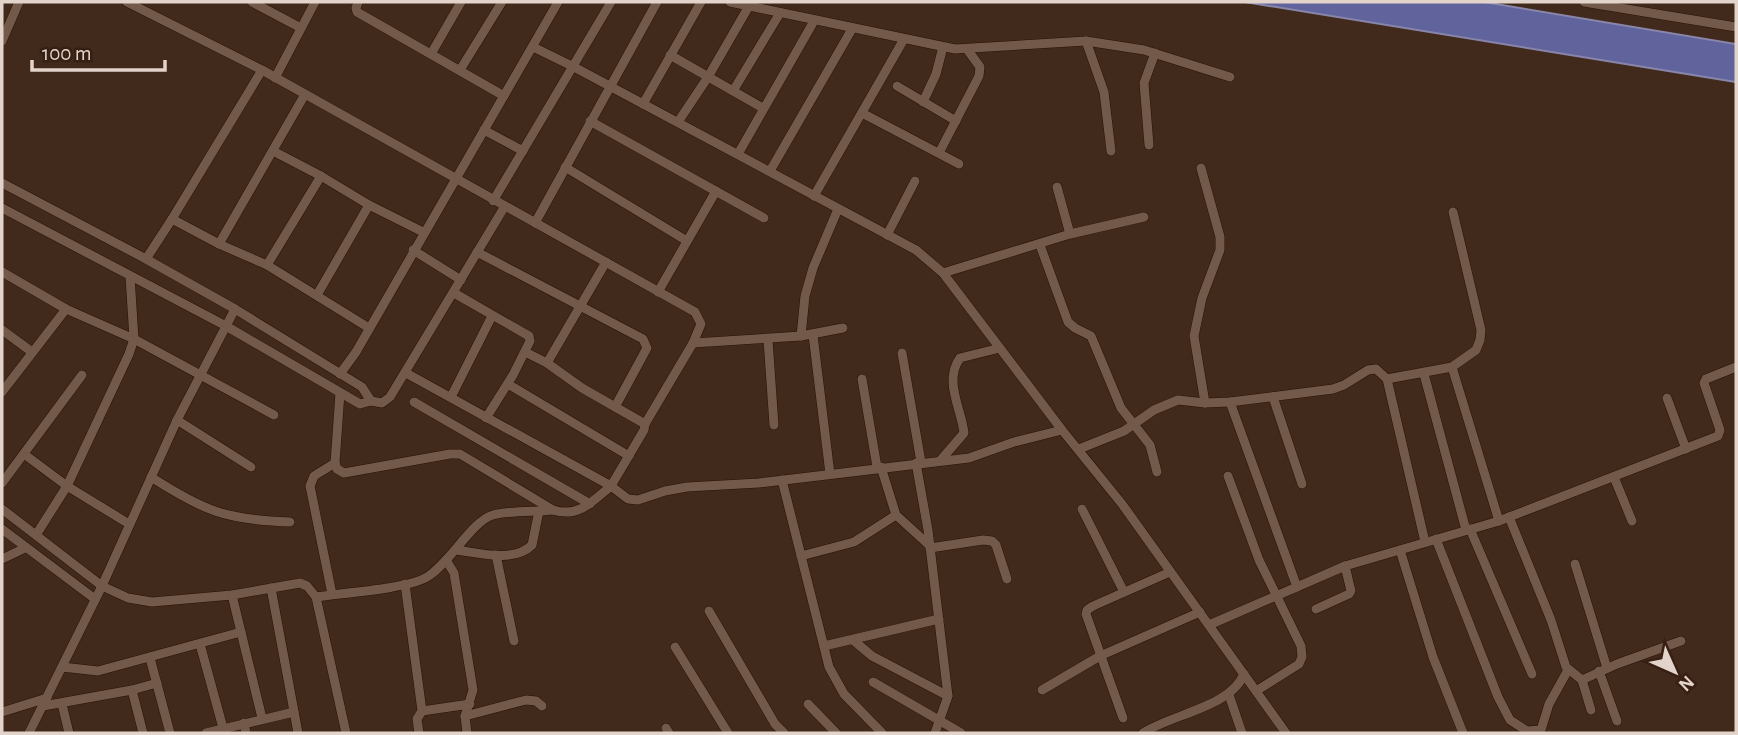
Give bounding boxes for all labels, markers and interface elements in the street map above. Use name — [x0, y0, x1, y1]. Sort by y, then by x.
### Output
scale bar — [32, 28, 164, 72]
text: 100 m — [42, 43, 92, 64]
north arrow — [1640, 637, 1710, 707]
text: N — [1675, 672, 1697, 694]

